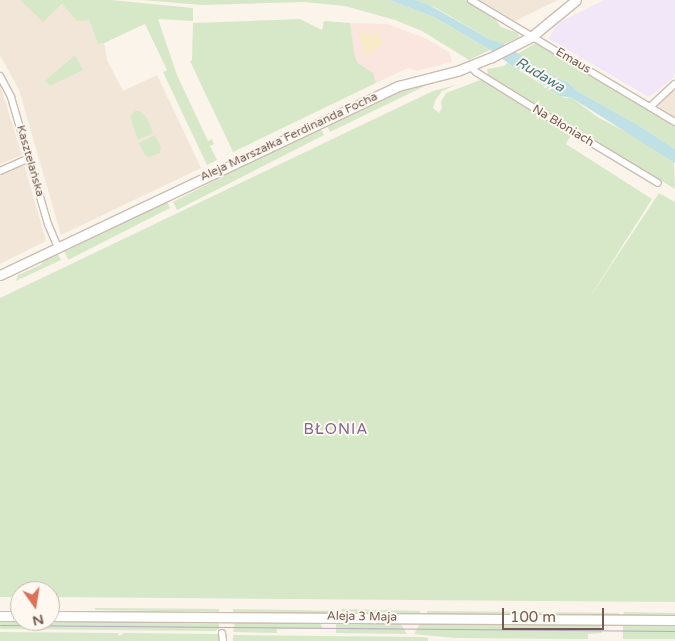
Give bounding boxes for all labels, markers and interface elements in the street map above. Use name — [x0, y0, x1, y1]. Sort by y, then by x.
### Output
street label: Emaus — [553, 45, 593, 77]
water label: Rudawa — [513, 54, 567, 96]
street label: Aleja Marszałka Ferdinanda Focha — [198, 89, 380, 185]
street label: Na Błoniach — [530, 102, 596, 150]
street label: Kasztelańska — [13, 124, 47, 198]
district label: BŁONIA — [303, 421, 369, 439]
north arrow — [10, 581, 60, 631]
scale bar — [505, 598, 608, 630]
text: 100 m — [510, 608, 556, 626]
street label: Aleja 3 Maja — [327, 609, 397, 625]
text: N — [31, 611, 46, 630]

